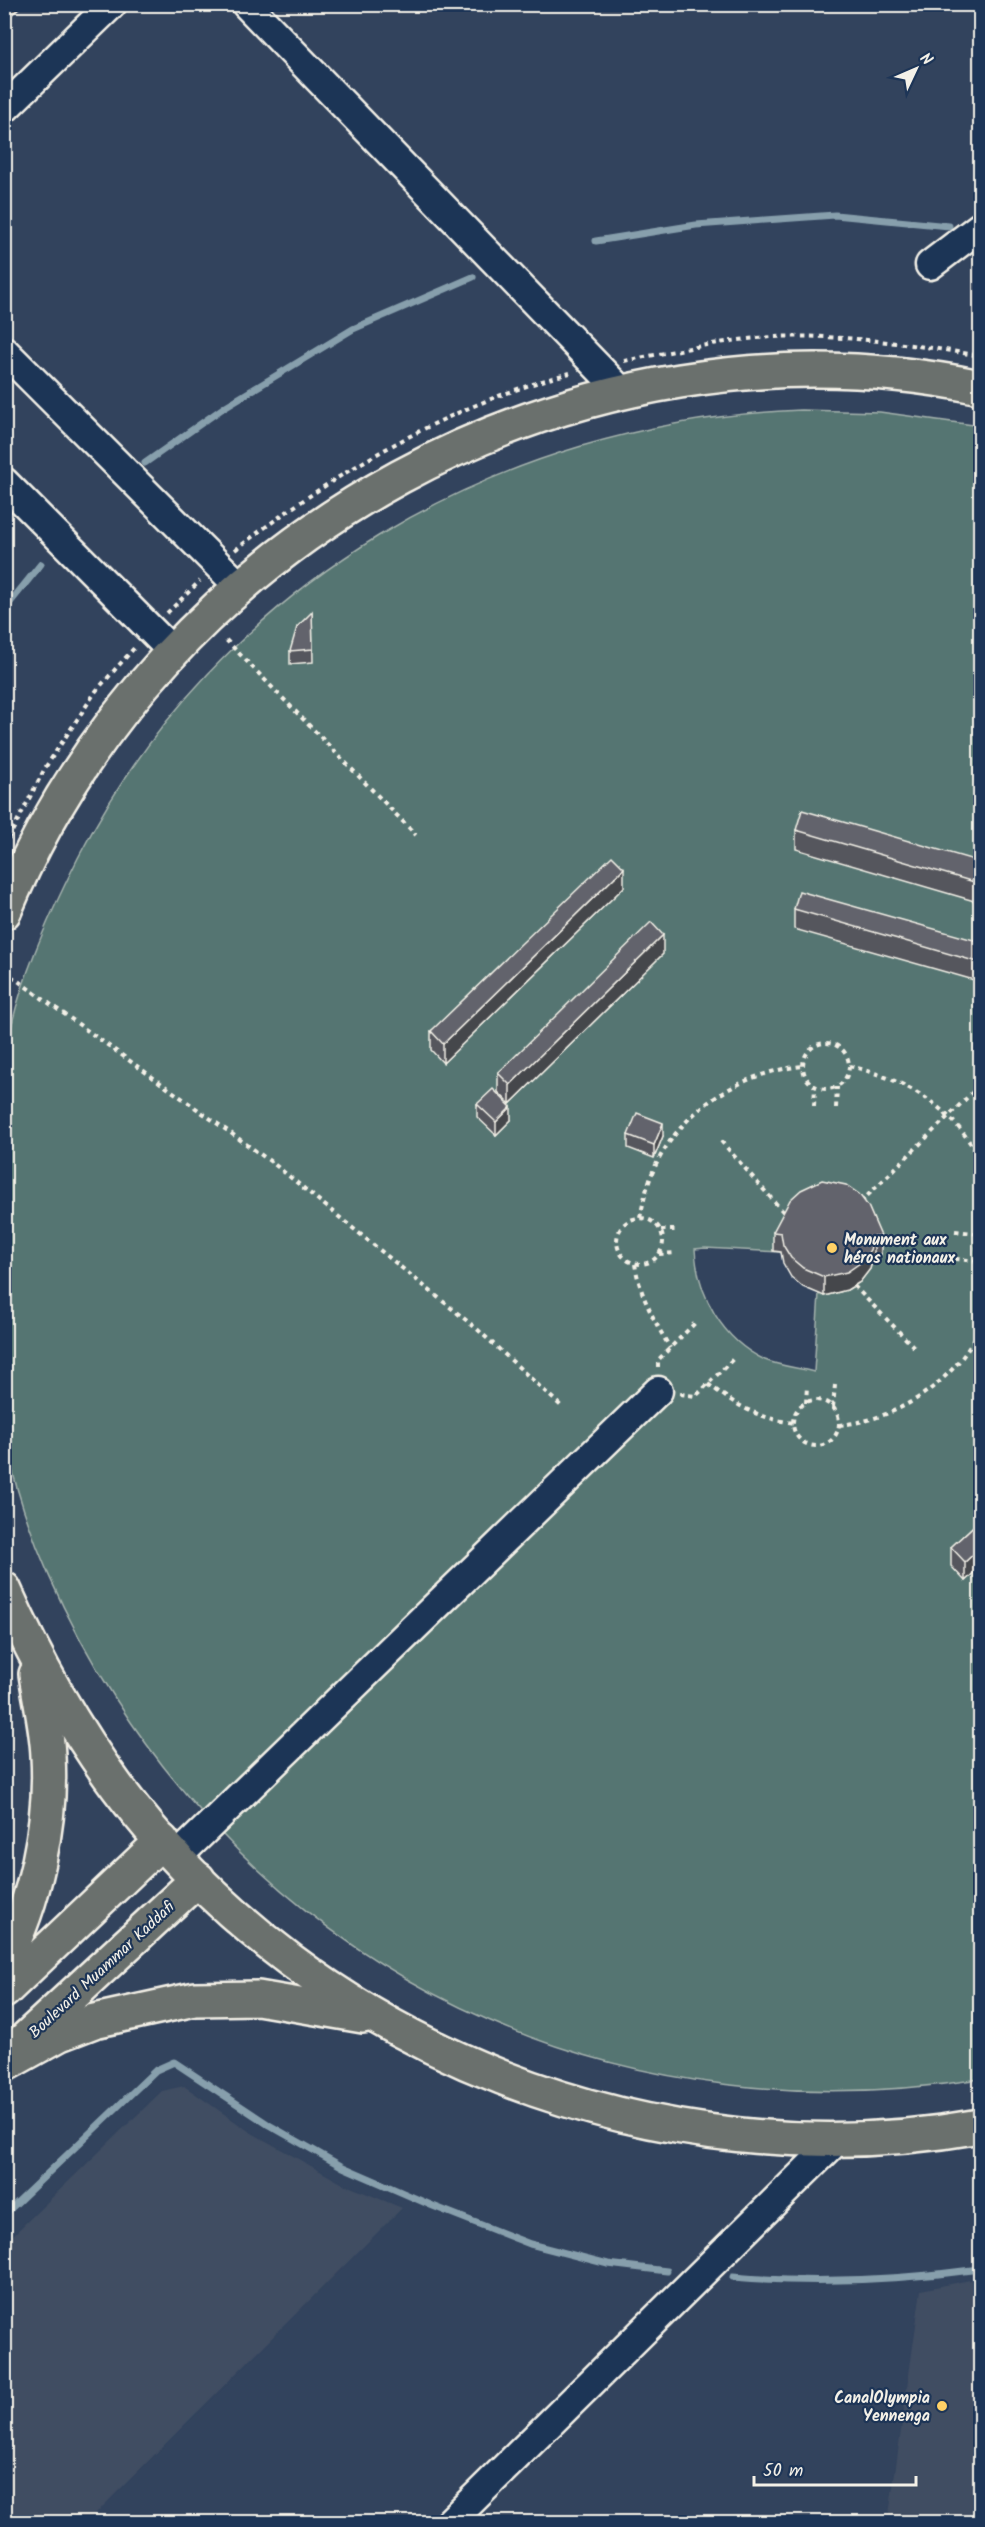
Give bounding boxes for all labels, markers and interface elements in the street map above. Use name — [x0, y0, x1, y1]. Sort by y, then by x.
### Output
north arrow — [886, 39, 946, 99]
text: N — [913, 47, 938, 72]
place label: Monument aux héros nationaux — [844, 1228, 955, 1271]
marker: Monument aux héros nationaux — [825, 1241, 839, 1255]
street label: Boulevard Muammar Kaddafi — [23, 1895, 181, 2045]
place label: CanalOlympia Yennenga — [834, 2386, 930, 2429]
marker: CanalOlympia Yennenga — [935, 2399, 949, 2413]
scale bar — [754, 2449, 916, 2487]
text: 50 m — [763, 2457, 803, 2486]

